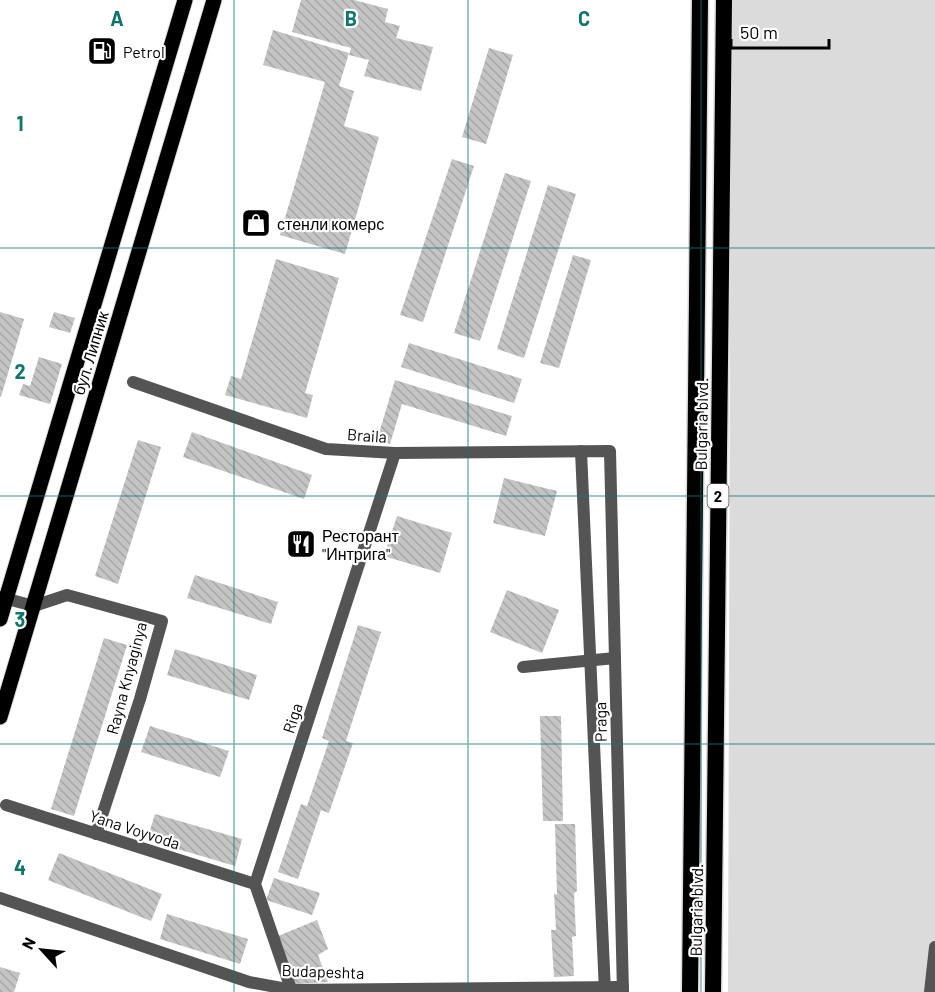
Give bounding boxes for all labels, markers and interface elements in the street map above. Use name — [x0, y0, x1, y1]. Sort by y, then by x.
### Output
text: A — [110, 6, 124, 30]
text: B — [345, 6, 357, 30]
text: C — [578, 6, 590, 30]
scale bar — [731, 12, 828, 50]
text: 50 m — [740, 21, 778, 43]
fuel station icon: Petrol — [86, 35, 118, 67]
place label: Petrol — [123, 42, 165, 61]
text: 1 — [16, 111, 24, 135]
shop icon: стенли комерс — [240, 207, 272, 239]
place label: стенли комерс — [277, 214, 384, 233]
street label: бул. Липник — [68, 308, 112, 397]
text: 2 — [14, 359, 26, 383]
street label: Bulgaria blvd. — [691, 377, 711, 471]
street label: Braila — [346, 424, 388, 446]
road number: 2 — [708, 484, 728, 508]
place label: Ресторант "Интрига" — [322, 526, 400, 563]
restaurant icon: Ресторант "Интрига" — [285, 528, 317, 560]
text: 3 — [15, 607, 25, 631]
street label: Rayna Knyaginya — [102, 620, 150, 736]
street label: Riga — [278, 701, 306, 735]
street label: Praga — [590, 702, 610, 742]
street label: Yana Voyvoda — [87, 805, 183, 853]
text: 4 — [14, 855, 26, 879]
street label: Bulgaria blvd. — [686, 863, 706, 957]
north arrow — [12, 920, 72, 980]
text: N — [17, 934, 39, 952]
street label: Budapeshta — [281, 960, 365, 982]

